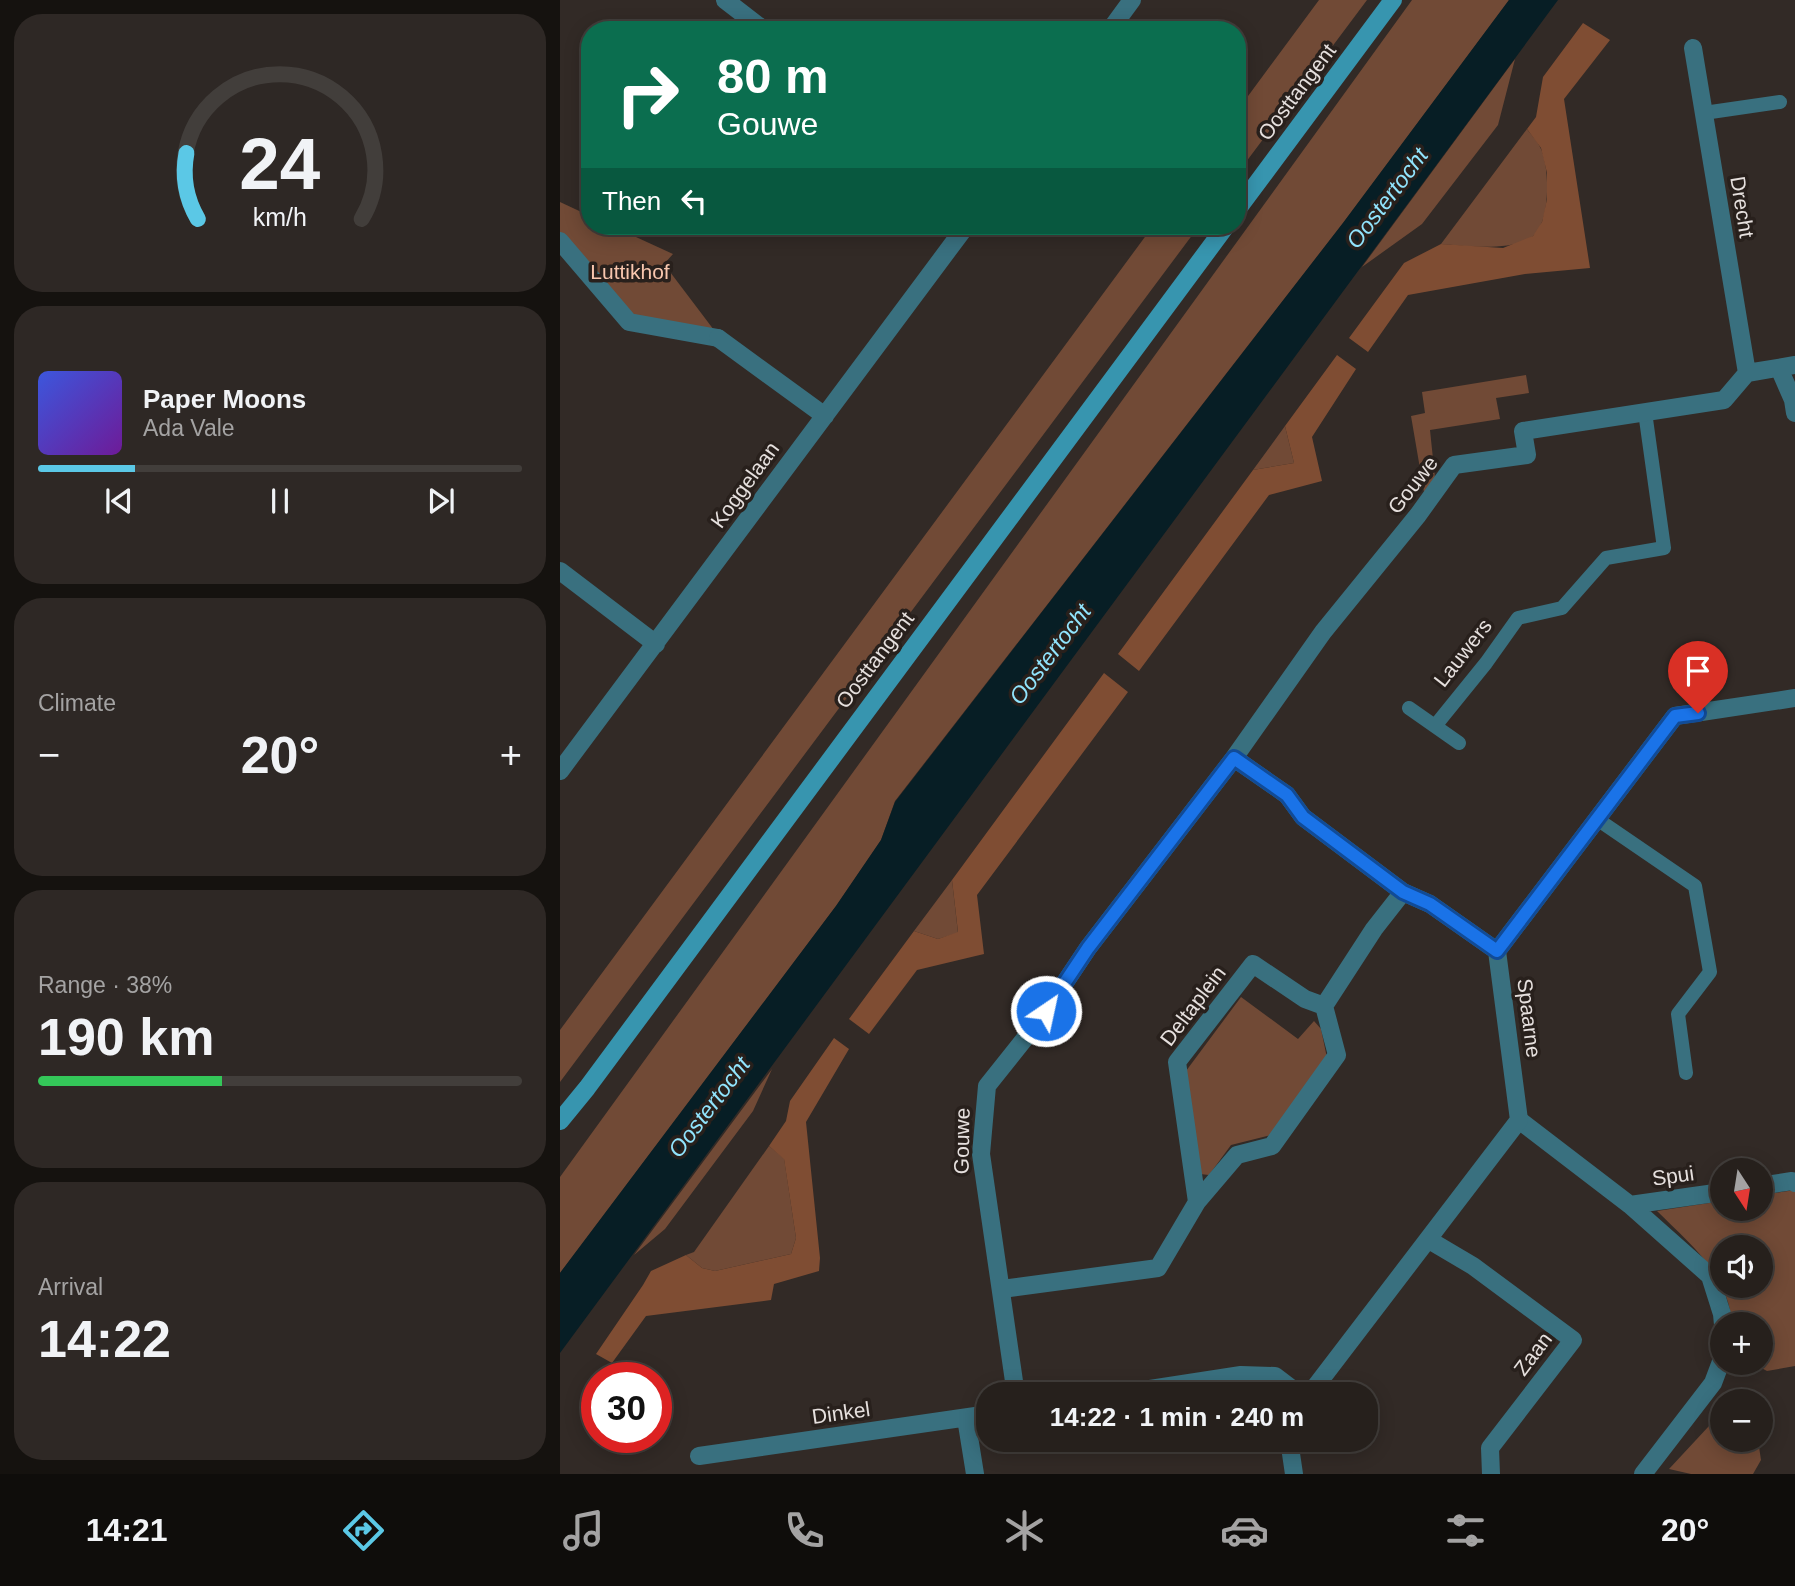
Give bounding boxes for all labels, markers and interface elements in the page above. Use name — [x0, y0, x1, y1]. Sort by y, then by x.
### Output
street label: Oosttangent — [1253, 39, 1340, 144]
icon: right — [602, 49, 693, 140]
text: 80 m — [717, 49, 829, 103]
text: Gouwe — [717, 106, 818, 142]
text: 24 — [240, 123, 321, 204]
water label: Oostertocht — [1341, 141, 1434, 253]
street label: Drecht — [1726, 175, 1759, 239]
icon: left — [675, 182, 713, 220]
text: Then — [602, 186, 661, 216]
text: km/h — [253, 203, 307, 231]
park label: Luttikhof — [590, 260, 670, 283]
text: Paper Moons — [143, 384, 306, 414]
text: Ada Vale — [143, 415, 235, 441]
street label: Koggelaan — [706, 437, 783, 532]
street label: Gouwe — [1383, 451, 1442, 518]
icon: previous — [100, 482, 138, 520]
icon: pause — [261, 482, 299, 520]
icon: next — [422, 482, 460, 520]
water label: Oostertocht — [1004, 597, 1097, 709]
street label: Oosttangent — [831, 607, 918, 712]
street label: Lauwers — [1429, 614, 1496, 691]
pin — [1668, 641, 1728, 713]
icon: arrive — [1679, 652, 1717, 690]
text: Climate — [38, 690, 116, 716]
text: 20° — [241, 726, 319, 784]
text: − — [38, 734, 60, 776]
text: + — [500, 734, 522, 776]
street label: Deltaplein — [1155, 961, 1230, 1050]
text: Range · 38% — [38, 972, 172, 998]
position arrow — [1009, 974, 1083, 1048]
street label: Spaarne — [1513, 977, 1546, 1059]
text: 190 km — [38, 1008, 214, 1066]
water label: Oostertocht — [663, 1050, 756, 1162]
street label: Gouwe — [949, 1108, 974, 1174]
north arrow — [1710, 1158, 1773, 1222]
map controls — [1710, 1158, 1773, 1452]
street label: Spui — [1651, 1161, 1695, 1190]
button: sound — [1710, 1235, 1773, 1298]
text: Arrival — [38, 1274, 103, 1300]
text: 14:22 — [38, 1310, 171, 1368]
button: + — [1710, 1312, 1773, 1375]
street label: Zaan — [1509, 1328, 1556, 1380]
speed limit sign: 30 — [581, 1362, 672, 1453]
button: − — [1710, 1389, 1773, 1452]
street label: Dinkel — [810, 1397, 871, 1428]
text: 14:22 · 1 min · 240 m — [1050, 1402, 1304, 1432]
icon: directions — [339, 1506, 388, 1555]
icon: music — [559, 1506, 608, 1555]
icon: phone — [780, 1506, 829, 1555]
icon: climate — [1000, 1506, 1049, 1555]
icon: car — [1220, 1506, 1269, 1555]
icon: filters — [1441, 1506, 1490, 1555]
text: 14:21 — [86, 1512, 168, 1548]
text: 20° — [1661, 1512, 1709, 1548]

